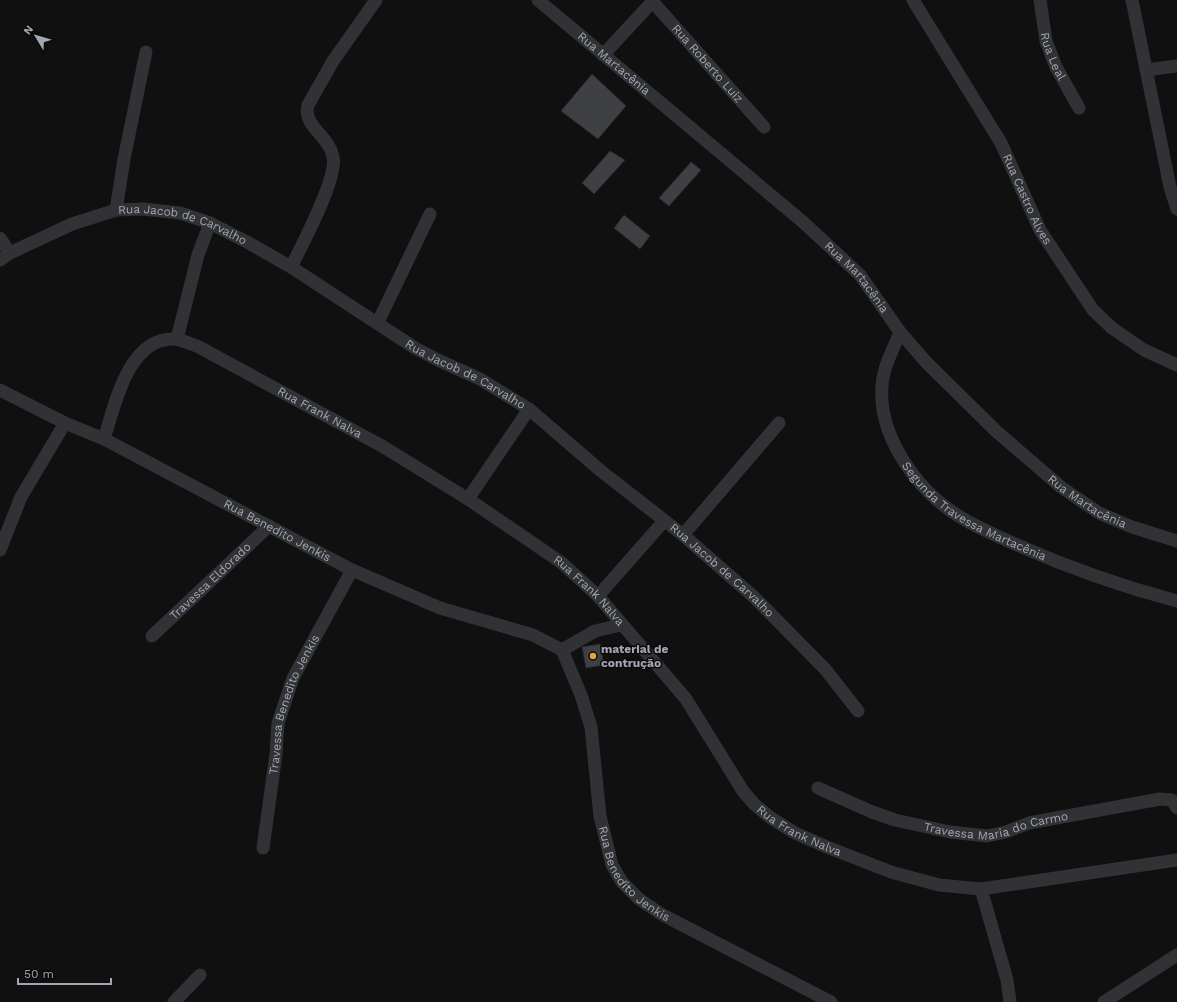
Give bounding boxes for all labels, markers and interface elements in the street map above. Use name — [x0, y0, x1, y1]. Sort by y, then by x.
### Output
north arrow — [16, 16, 56, 56]
street label: Rua Roberto Luiz — [669, 21, 746, 106]
text: N — [21, 23, 36, 37]
street label: Rua Martacênia — [575, 29, 653, 98]
street label: Rua Leal — [1038, 31, 1069, 83]
street label: Rua Castro Alves — [1000, 152, 1055, 247]
street label: Rua Jacob de Carvalho — [118, 202, 249, 248]
street label: Rua Martacênia — [822, 239, 891, 316]
street label: Rua Jacob de Carvalho — [403, 337, 528, 412]
street label: Rua Frank Nalva — [275, 384, 365, 441]
street label: Segunda Travessa Martacênia — [899, 459, 1048, 564]
street label: Rua Martacênia — [1045, 472, 1129, 531]
street label: Rua Benedito Jenkis — [221, 496, 333, 565]
street label: Rua Jacob de Carvalho — [667, 520, 777, 620]
street label: Travessa Eldorado — [167, 540, 254, 623]
street label: Rua Frank Nalva — [551, 552, 627, 629]
street label: Travessa Benedito Jenkis — [266, 632, 322, 775]
place label: material de contrução — [601, 642, 669, 670]
marker: material de contrução — [588, 651, 598, 661]
street label: Rua Frank Nalva — [754, 802, 844, 859]
street label: Travessa Maria do Carmo — [923, 809, 1069, 843]
street label: Rua Benedito Jenkis — [596, 825, 672, 924]
scale bar — [18, 960, 111, 986]
text: 50 m — [24, 967, 54, 981]

